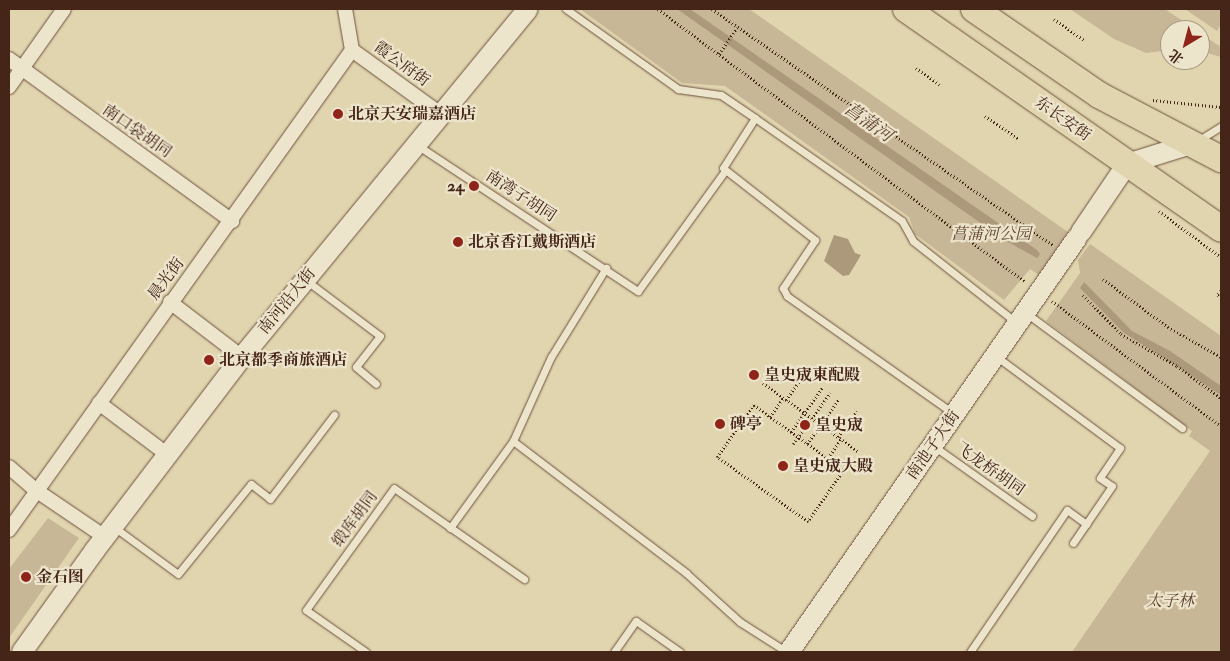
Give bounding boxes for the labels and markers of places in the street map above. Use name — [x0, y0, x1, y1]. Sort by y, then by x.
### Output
place label: 北京天安瑞嘉酒店 — [348, 104, 476, 124]
marker: 北京天安瑞嘉酒店 — [332, 108, 344, 120]
place label: 24 — [447, 176, 464, 196]
marker: 24 — [468, 180, 480, 192]
place label: 北京香江戴斯酒店 — [468, 232, 596, 252]
marker: 北京香江戴斯酒店 — [452, 236, 464, 248]
place label: 北京都季商旅酒店 — [219, 350, 347, 370]
marker: 北京都季商旅酒店 — [203, 354, 215, 366]
place label: 皇史宬東配殿 — [764, 365, 860, 385]
marker: 皇史宬東配殿 — [748, 369, 760, 381]
place label: 碑亭 — [730, 414, 762, 434]
place label: 皇史宬 — [815, 415, 863, 435]
marker: 碑亭 — [714, 418, 726, 430]
marker: 皇史宬 — [799, 419, 811, 431]
place label: 皇史宬大殿 — [793, 456, 873, 476]
marker: 皇史宬大殿 — [777, 460, 789, 472]
place label: 金石图 — [36, 567, 84, 587]
marker: 金石图 — [20, 571, 32, 583]

